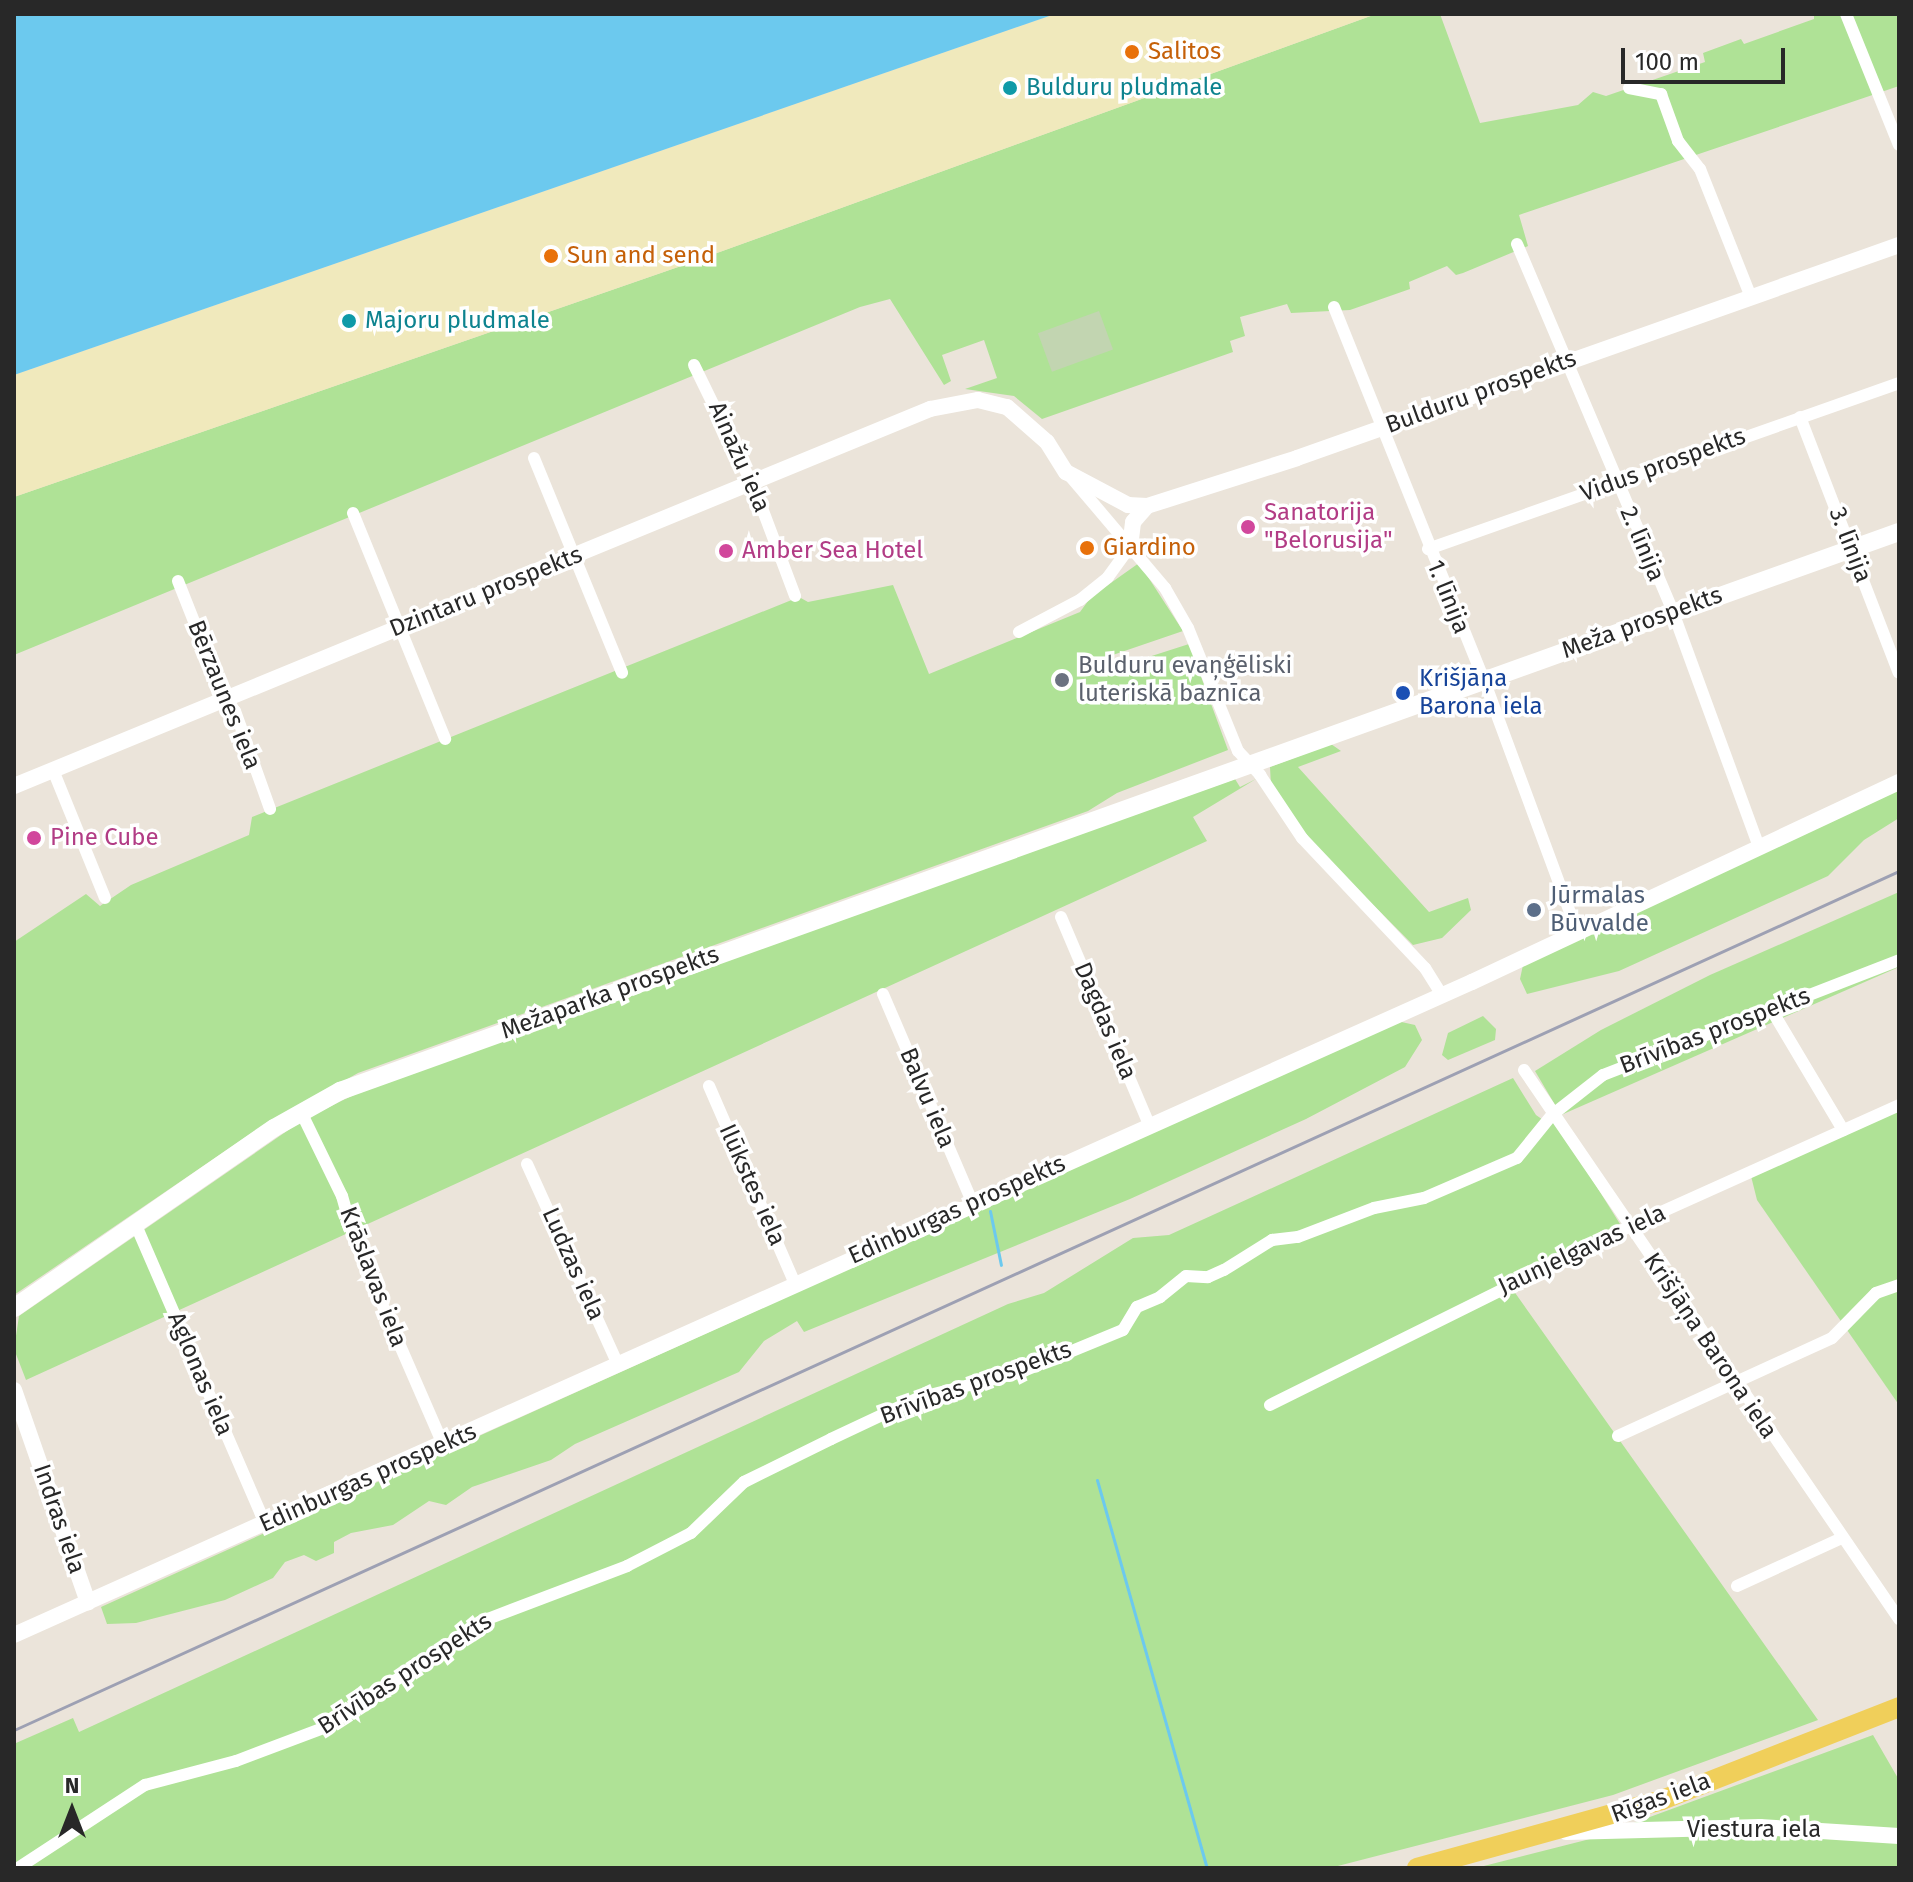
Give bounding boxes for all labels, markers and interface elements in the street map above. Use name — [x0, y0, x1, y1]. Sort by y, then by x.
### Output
scale bar — [1625, 32, 1789, 82]
place label: Salitos — [1148, 38, 1221, 66]
marker: Salitos — [1123, 43, 1141, 61]
text: 100 m — [1635, 48, 1699, 76]
place label: Bulduru pludmale — [1026, 74, 1222, 102]
marker: Bulduru pludmale — [1001, 79, 1019, 97]
place label: Sun and send — [567, 242, 715, 270]
marker: Sun and send — [542, 247, 560, 265]
place label: Majoru pludmale — [365, 307, 550, 335]
marker: Majoru pludmale — [340, 312, 358, 330]
street label: Bulduru prospekts — [1382, 344, 1580, 440]
street label: Ainažu iela — [702, 397, 776, 517]
street label: Vidus prospekts — [1577, 422, 1749, 508]
place label: Sanatorija "Belorusija" — [1264, 499, 1392, 555]
street label: 2. līnija — [1613, 502, 1671, 586]
street label: 3. līnija — [1822, 503, 1878, 587]
marker: Sanatorija "Belorusija" — [1239, 518, 1257, 536]
place label: Giardino — [1103, 534, 1196, 562]
place label: Amber Sea Hotel — [742, 537, 923, 565]
marker: Giardino — [1078, 539, 1096, 557]
street label: Dzintaru prospekts — [385, 540, 587, 644]
marker: Amber Sea Hotel — [717, 542, 735, 560]
street label: 1. līnija — [1420, 556, 1476, 638]
street label: Meža prospekts — [1558, 581, 1726, 665]
street label: Bērzaunes iela — [181, 616, 267, 774]
place label: Bulduru evaņģēliski luteriskā baznīca — [1078, 652, 1292, 708]
place label: Krišjāņa Barona iela — [1419, 665, 1543, 721]
marker: Bulduru evaņģēliski luteriskā baznīca — [1053, 671, 1071, 689]
marker: Krišjāņa Barona iela — [1394, 684, 1412, 702]
place label: Pine Cube — [50, 824, 159, 852]
marker: Pine Cube — [25, 829, 43, 847]
place label: Jūrmalas Būvvalde — [1550, 882, 1649, 938]
marker: Jūrmalas Būvvalde — [1525, 901, 1543, 919]
street label: Mežaparka prospekts — [497, 940, 723, 1046]
street label: Dagdas iela — [1067, 958, 1143, 1084]
street label: Brīvības prospekts — [1616, 981, 1814, 1081]
street label: Balvu iela — [893, 1044, 961, 1152]
street label: Ilūkstes iela — [712, 1120, 792, 1250]
street label: Edinburgas prospekts — [844, 1149, 1070, 1271]
street label: Jaunjelgavas iela — [1494, 1199, 1670, 1301]
street label: Krāslavas iela — [333, 1203, 413, 1351]
street label: Ludzas iela — [535, 1203, 611, 1325]
street label: Krišjāņa Barona iela — [1637, 1248, 1783, 1444]
street label: Aglonas iela — [161, 1308, 239, 1440]
street label: Brīvības prospekts — [876, 1335, 1076, 1431]
street label: Edinburgas prospekts — [255, 1417, 481, 1539]
street label: Indras iela — [27, 1460, 91, 1578]
street label: Brīvības prospekts — [313, 1607, 497, 1741]
street label: Rīgas iela — [1607, 1767, 1715, 1829]
north arrow — [32, 1770, 112, 1850]
text: N — [65, 1772, 79, 1799]
street label: Viestura iela — [1687, 1816, 1821, 1844]

